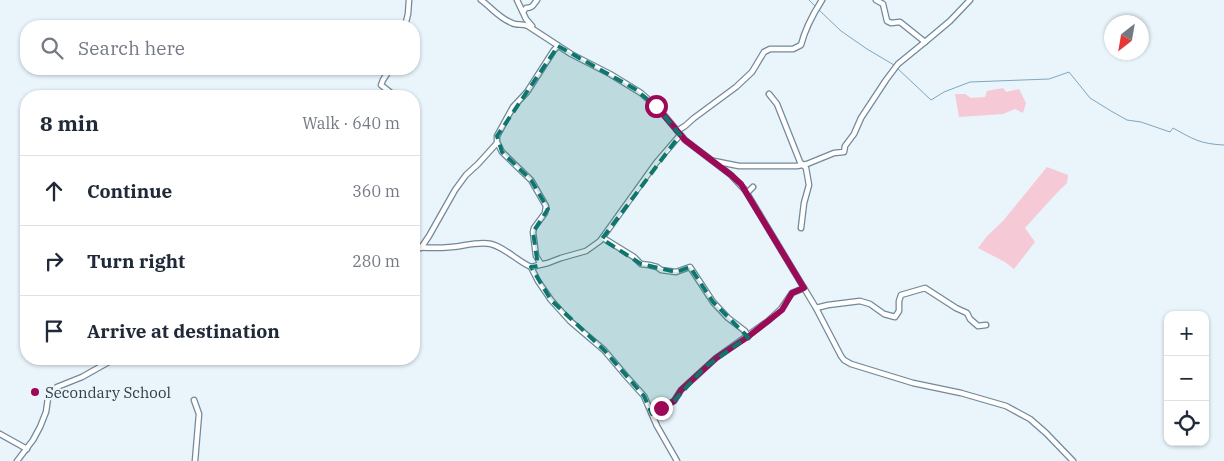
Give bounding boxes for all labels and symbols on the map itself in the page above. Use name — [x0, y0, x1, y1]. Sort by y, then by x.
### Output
north arrow — [1104, 15, 1149, 60]
route start — [645, 95, 668, 118]
place label: Secondary School — [45, 383, 171, 402]
marker: Secondary School — [29, 386, 41, 398]
route end — [650, 397, 673, 420]

